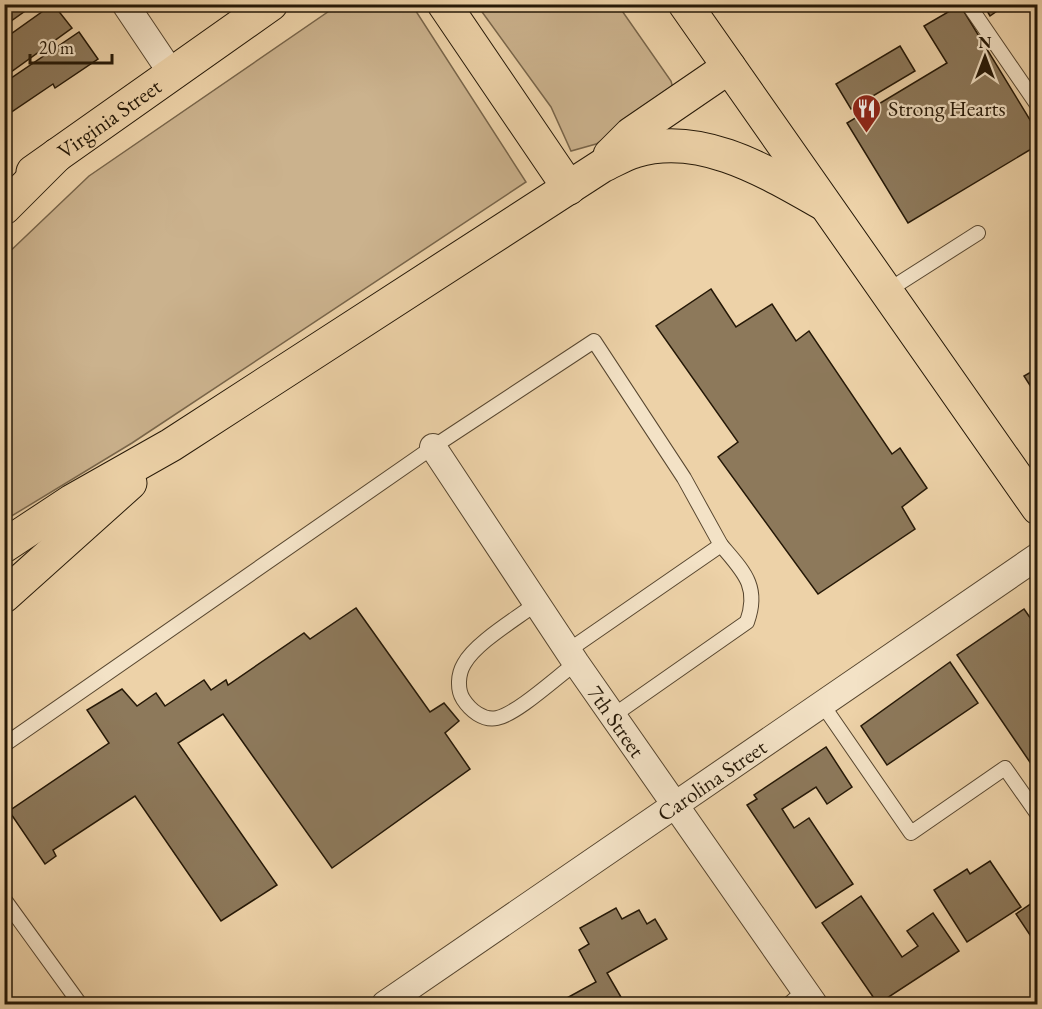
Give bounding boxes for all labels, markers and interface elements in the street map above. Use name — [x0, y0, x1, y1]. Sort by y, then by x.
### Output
scale bar — [30, 27, 112, 65]
north arrow — [955, 27, 1015, 87]
text: N — [979, 32, 992, 53]
text: 20 m — [39, 36, 74, 59]
street label: Virginia Street — [51, 72, 167, 165]
restaurant icon: Strong Hearts — [851, 92, 883, 134]
place label: Strong Hearts — [888, 94, 1006, 123]
street label: 7th Street — [581, 679, 652, 763]
street label: Carolina Street — [651, 732, 772, 828]

